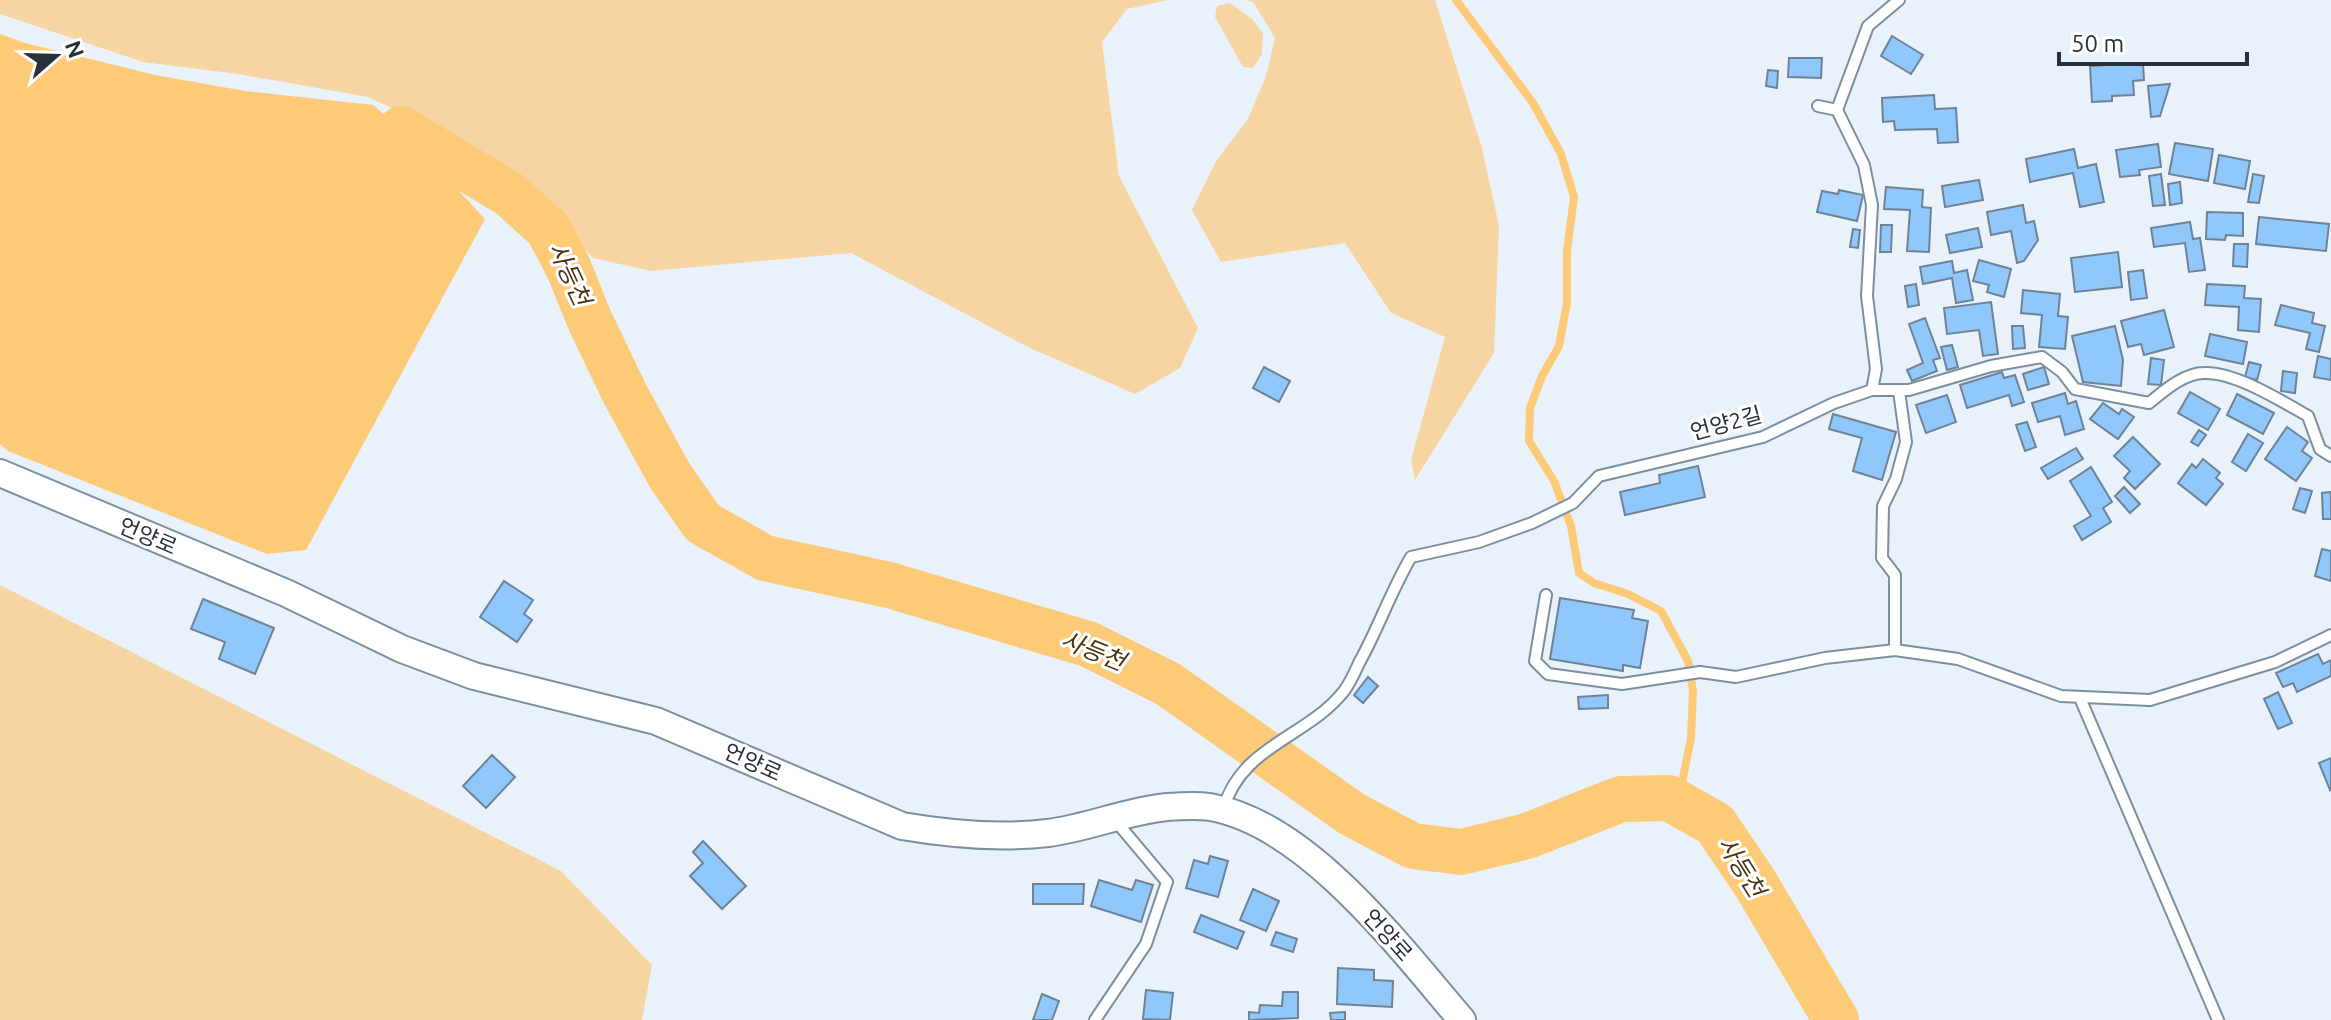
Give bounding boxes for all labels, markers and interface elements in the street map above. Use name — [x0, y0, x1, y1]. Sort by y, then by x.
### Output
north arrow — [16, 16, 96, 96]
scale bar — [2059, 16, 2247, 66]
text: 50 m — [2071, 30, 2124, 57]
text: N — [61, 37, 90, 61]
water label: 사등천 — [543, 238, 597, 312]
street label: 언양2길 — [1687, 401, 1764, 444]
street label: 언양로 — [115, 512, 181, 559]
water label: 사등천 — [1057, 626, 1132, 677]
street label: 언양로 — [720, 738, 786, 785]
water label: 사등천 — [1712, 831, 1772, 904]
street label: 언양로 — [1359, 904, 1418, 966]

